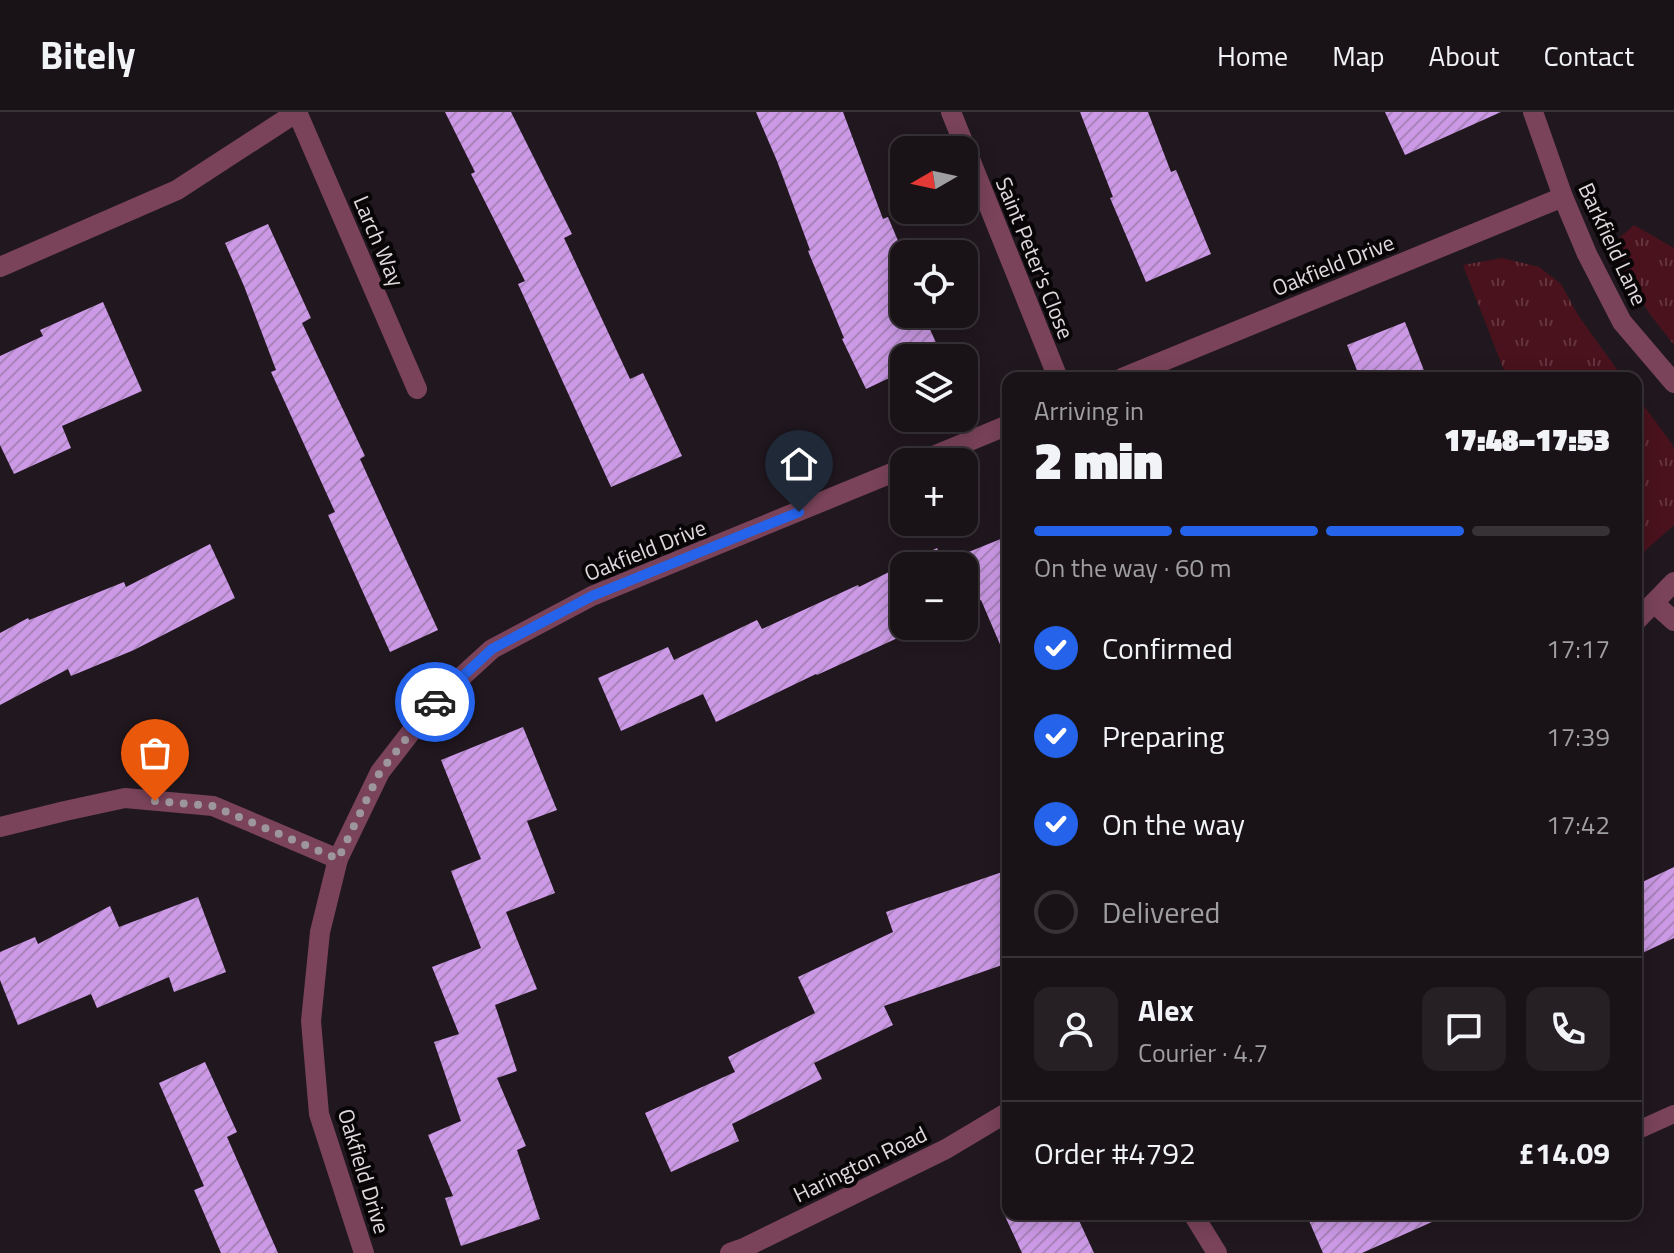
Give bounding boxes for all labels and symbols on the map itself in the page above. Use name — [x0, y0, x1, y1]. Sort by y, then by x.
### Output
north arrow — [890, 136, 978, 224]
street label: Saint Peter's Close — [987, 172, 1083, 344]
street label: Barkfield Lane — [1570, 177, 1656, 311]
street label: Larch Way — [345, 190, 414, 292]
street label: Oakfield Drive — [1267, 225, 1399, 305]
pin — [765, 430, 833, 512]
street label: Oakfield Drive — [579, 510, 711, 590]
courier — [395, 662, 475, 742]
pin — [121, 719, 189, 801]
street label: Oakfield Drive — [329, 1104, 399, 1238]
street label: Harington Road — [787, 1117, 933, 1211]

